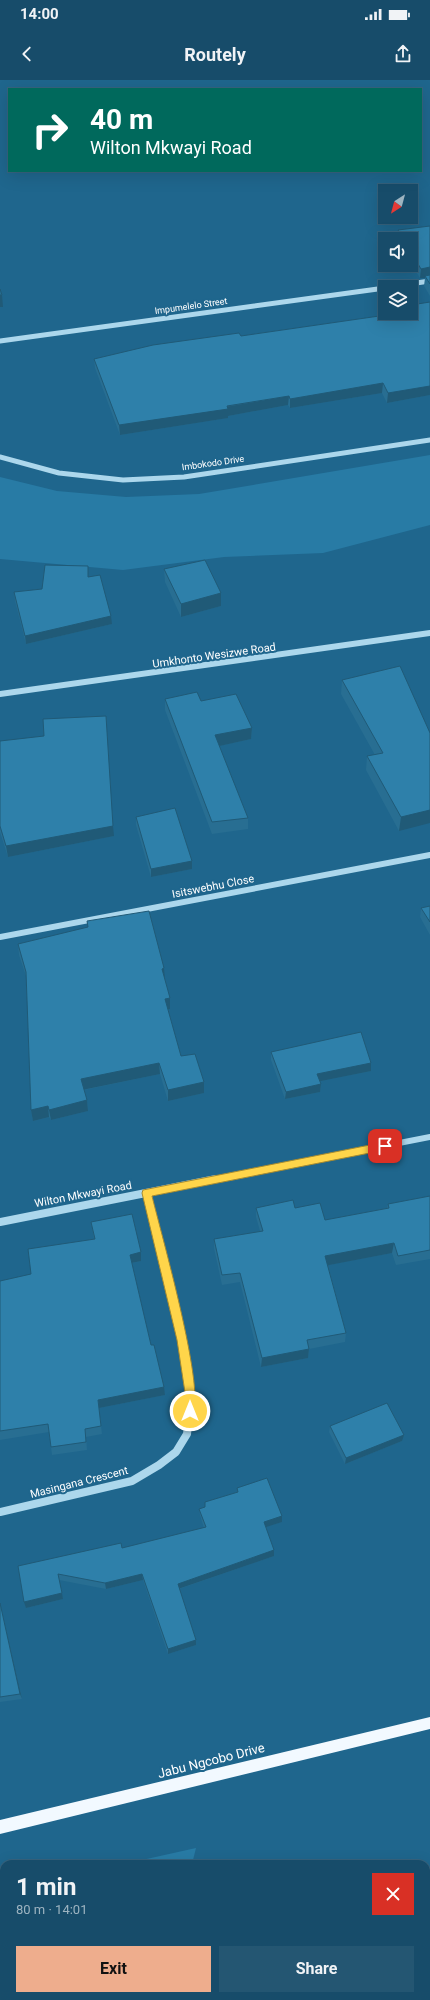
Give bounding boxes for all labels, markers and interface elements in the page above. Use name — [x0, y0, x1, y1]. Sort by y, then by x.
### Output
text: 14:00 — [20, 5, 59, 23]
icon: back — [16, 43, 38, 65]
icon: share — [392, 43, 414, 65]
text: Routely — [184, 44, 246, 65]
text: 40 m — [90, 103, 153, 136]
icon: right — [24, 104, 76, 156]
text: Wilton Mkwayi Road — [90, 137, 252, 158]
north arrow — [378, 184, 418, 224]
map controls — [378, 184, 418, 320]
button: sound — [378, 232, 418, 272]
button: layers — [378, 280, 418, 320]
street label: Impumelelo Street — [154, 296, 228, 316]
street label: Imbokodo Drive — [181, 454, 245, 472]
street label: Umkhonto Wesizwe Road — [151, 640, 277, 671]
street label: Isitswebhu Close — [171, 872, 255, 901]
pin — [368, 1129, 402, 1163]
icon: arrive — [374, 1135, 396, 1157]
street label: Wilton Mkwayi Road — [33, 1179, 133, 1210]
position arrow — [169, 1390, 211, 1432]
street label: Masingana Crescent — [29, 1464, 130, 1501]
street label: Jabu Ngcobo Drive — [156, 1740, 266, 1781]
text: 1 min — [16, 1873, 76, 1901]
button: close — [372, 1873, 414, 1915]
text: 80 m · 14:01 — [16, 1902, 87, 1917]
button: Exit — [16, 1946, 211, 1992]
button: Share — [219, 1946, 414, 1992]

